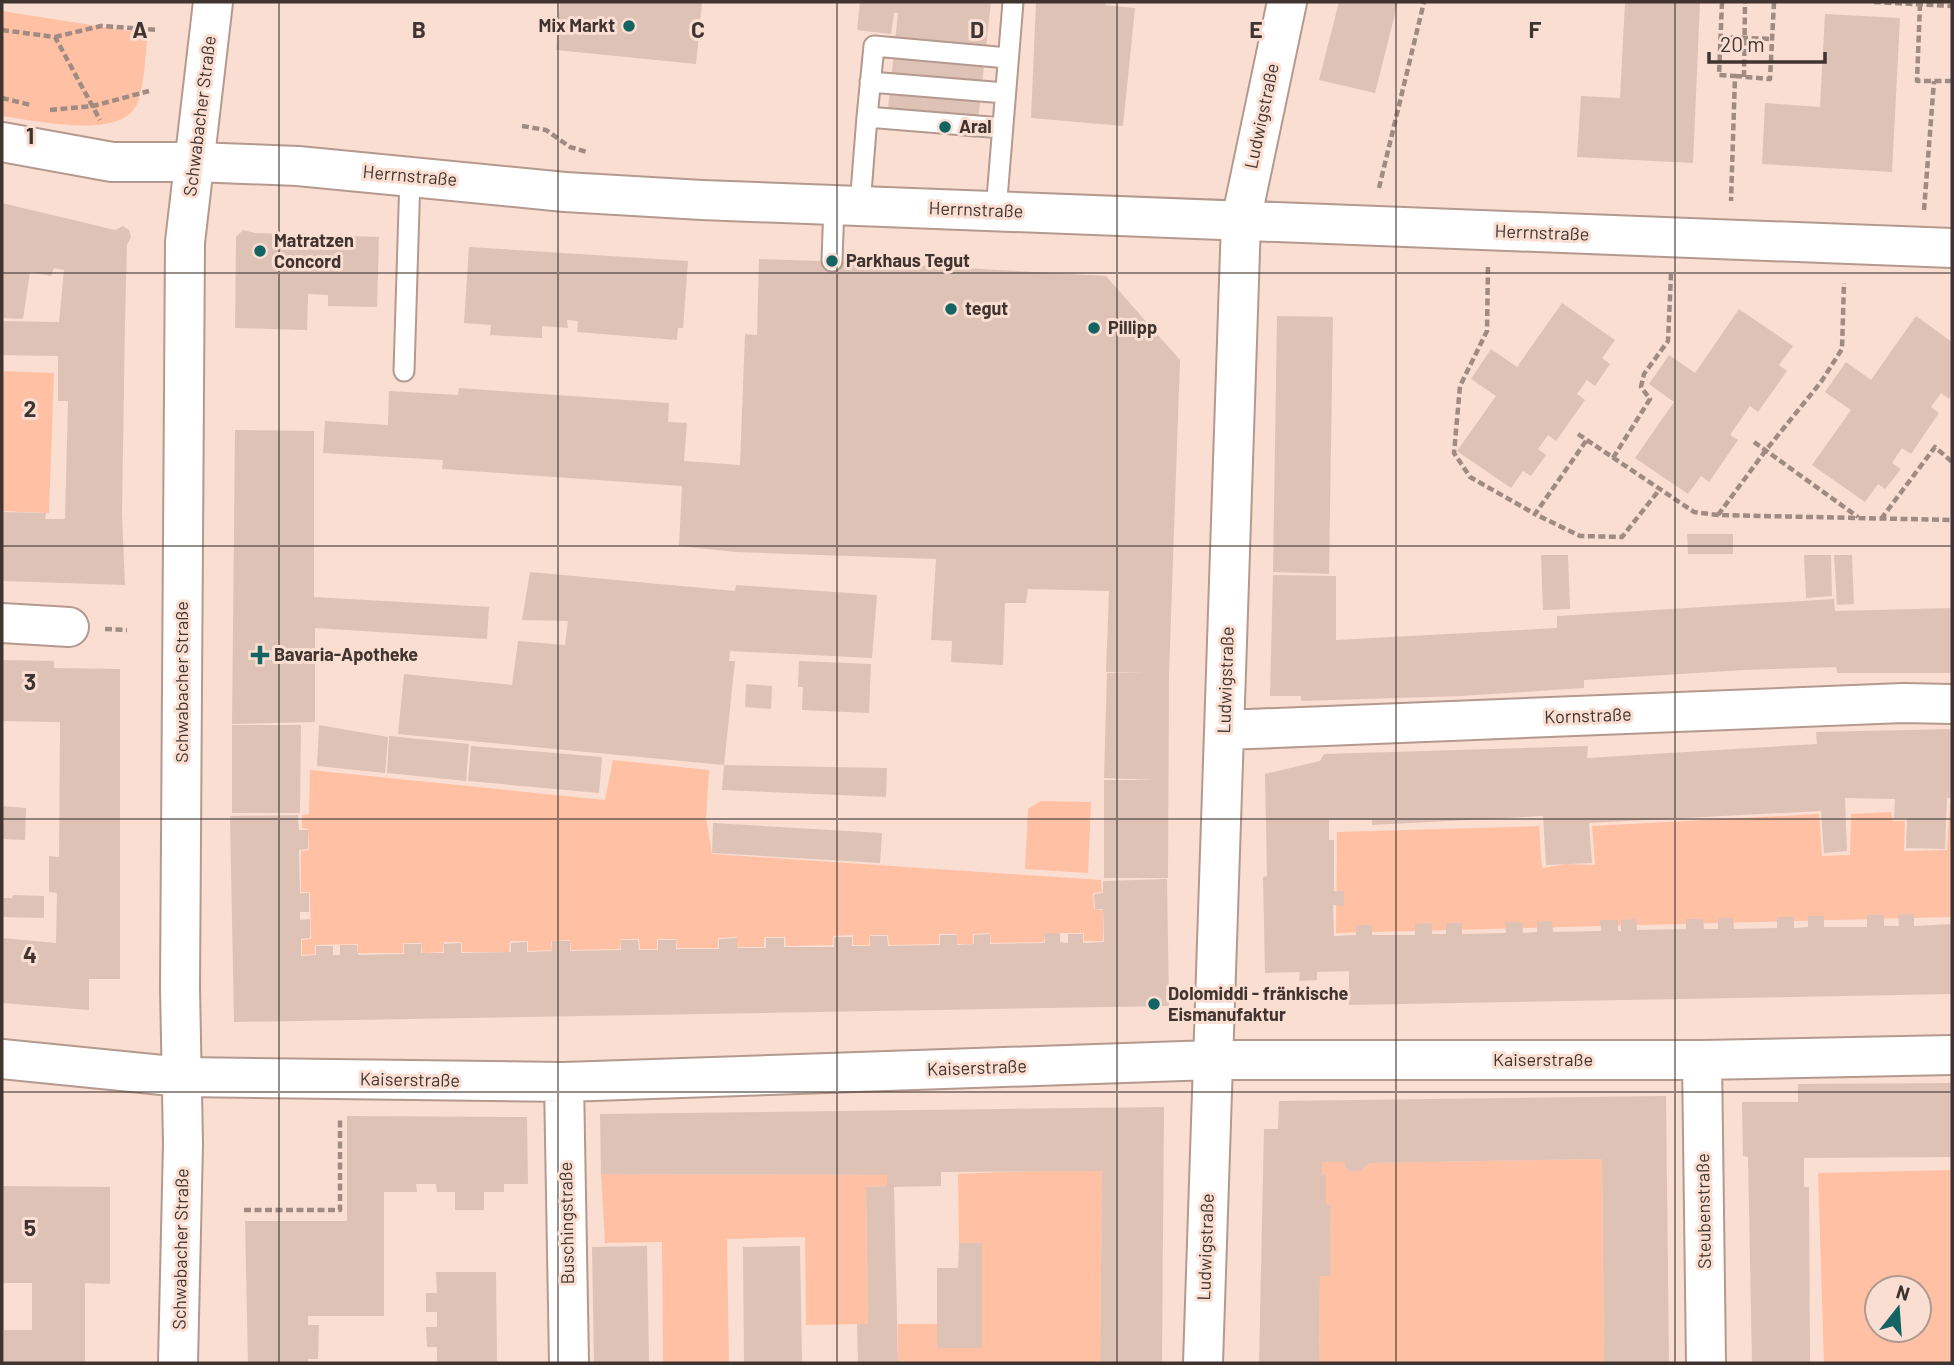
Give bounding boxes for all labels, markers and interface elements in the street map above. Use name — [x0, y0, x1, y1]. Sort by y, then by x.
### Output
place label: Mix Markt — [539, 14, 615, 36]
text: A — [132, 15, 148, 43]
text: B — [412, 15, 426, 43]
text: C — [691, 15, 705, 43]
text: D — [970, 15, 984, 43]
text: E — [1249, 15, 1263, 43]
text: F — [1529, 15, 1542, 43]
marker: Mix Markt — [621, 18, 637, 34]
scale bar — [1709, 21, 1825, 65]
text: 20 m — [1720, 31, 1765, 56]
street label: Schwabacher Straße — [178, 34, 220, 197]
street label: Ludwigstraße — [1239, 61, 1283, 171]
place label: Aral — [959, 115, 992, 137]
marker: Aral — [937, 119, 953, 135]
text: 1 — [26, 121, 34, 149]
street label: Herrnstraße — [362, 160, 458, 190]
street label: Herrnstraße — [928, 196, 1024, 222]
street label: Herrnstraße — [1494, 219, 1590, 245]
place label: Matratzen Concord — [274, 229, 354, 272]
marker: Matratzen Concord — [252, 243, 268, 259]
place label: Parkhaus Tegut — [846, 249, 970, 271]
marker: Parkhaus Tegut — [824, 253, 840, 269]
place label: tegut — [965, 297, 1008, 319]
marker: tegut — [943, 301, 959, 317]
place label: Pillipp — [1108, 316, 1157, 338]
marker: Pillipp — [1086, 320, 1102, 336]
text: 2 — [24, 394, 36, 422]
street label: Schwabacher Straße — [170, 601, 192, 763]
street label: Ludwigstraße — [1212, 626, 1238, 734]
place label: Bavaria-Apotheke — [274, 643, 418, 665]
marker: Bavaria-Apotheke — [252, 647, 268, 663]
text: 3 — [24, 667, 36, 695]
street label: Kornstraße — [1544, 702, 1632, 728]
text: 4 — [23, 940, 37, 968]
place label: Dolomiddi - fränkische Eismanufaktur — [1168, 982, 1348, 1025]
marker: Dolomiddi - fränkische Eismanufaktur — [1146, 996, 1162, 1012]
street label: Kaiserstraße — [1493, 1048, 1593, 1070]
street label: Kaiserstraße — [927, 1054, 1027, 1080]
street label: Kaiserstraße — [360, 1067, 460, 1091]
street label: Steubenstraße — [1691, 1153, 1715, 1269]
street label: Buschingstraße — [554, 1161, 578, 1285]
street label: Schwabacher Straße — [168, 1168, 192, 1330]
street label: Ludwigstraße — [1192, 1193, 1218, 1301]
text: 5 — [24, 1213, 36, 1241]
north arrow — [1863, 1274, 1933, 1344]
text: N — [1894, 1279, 1913, 1305]

